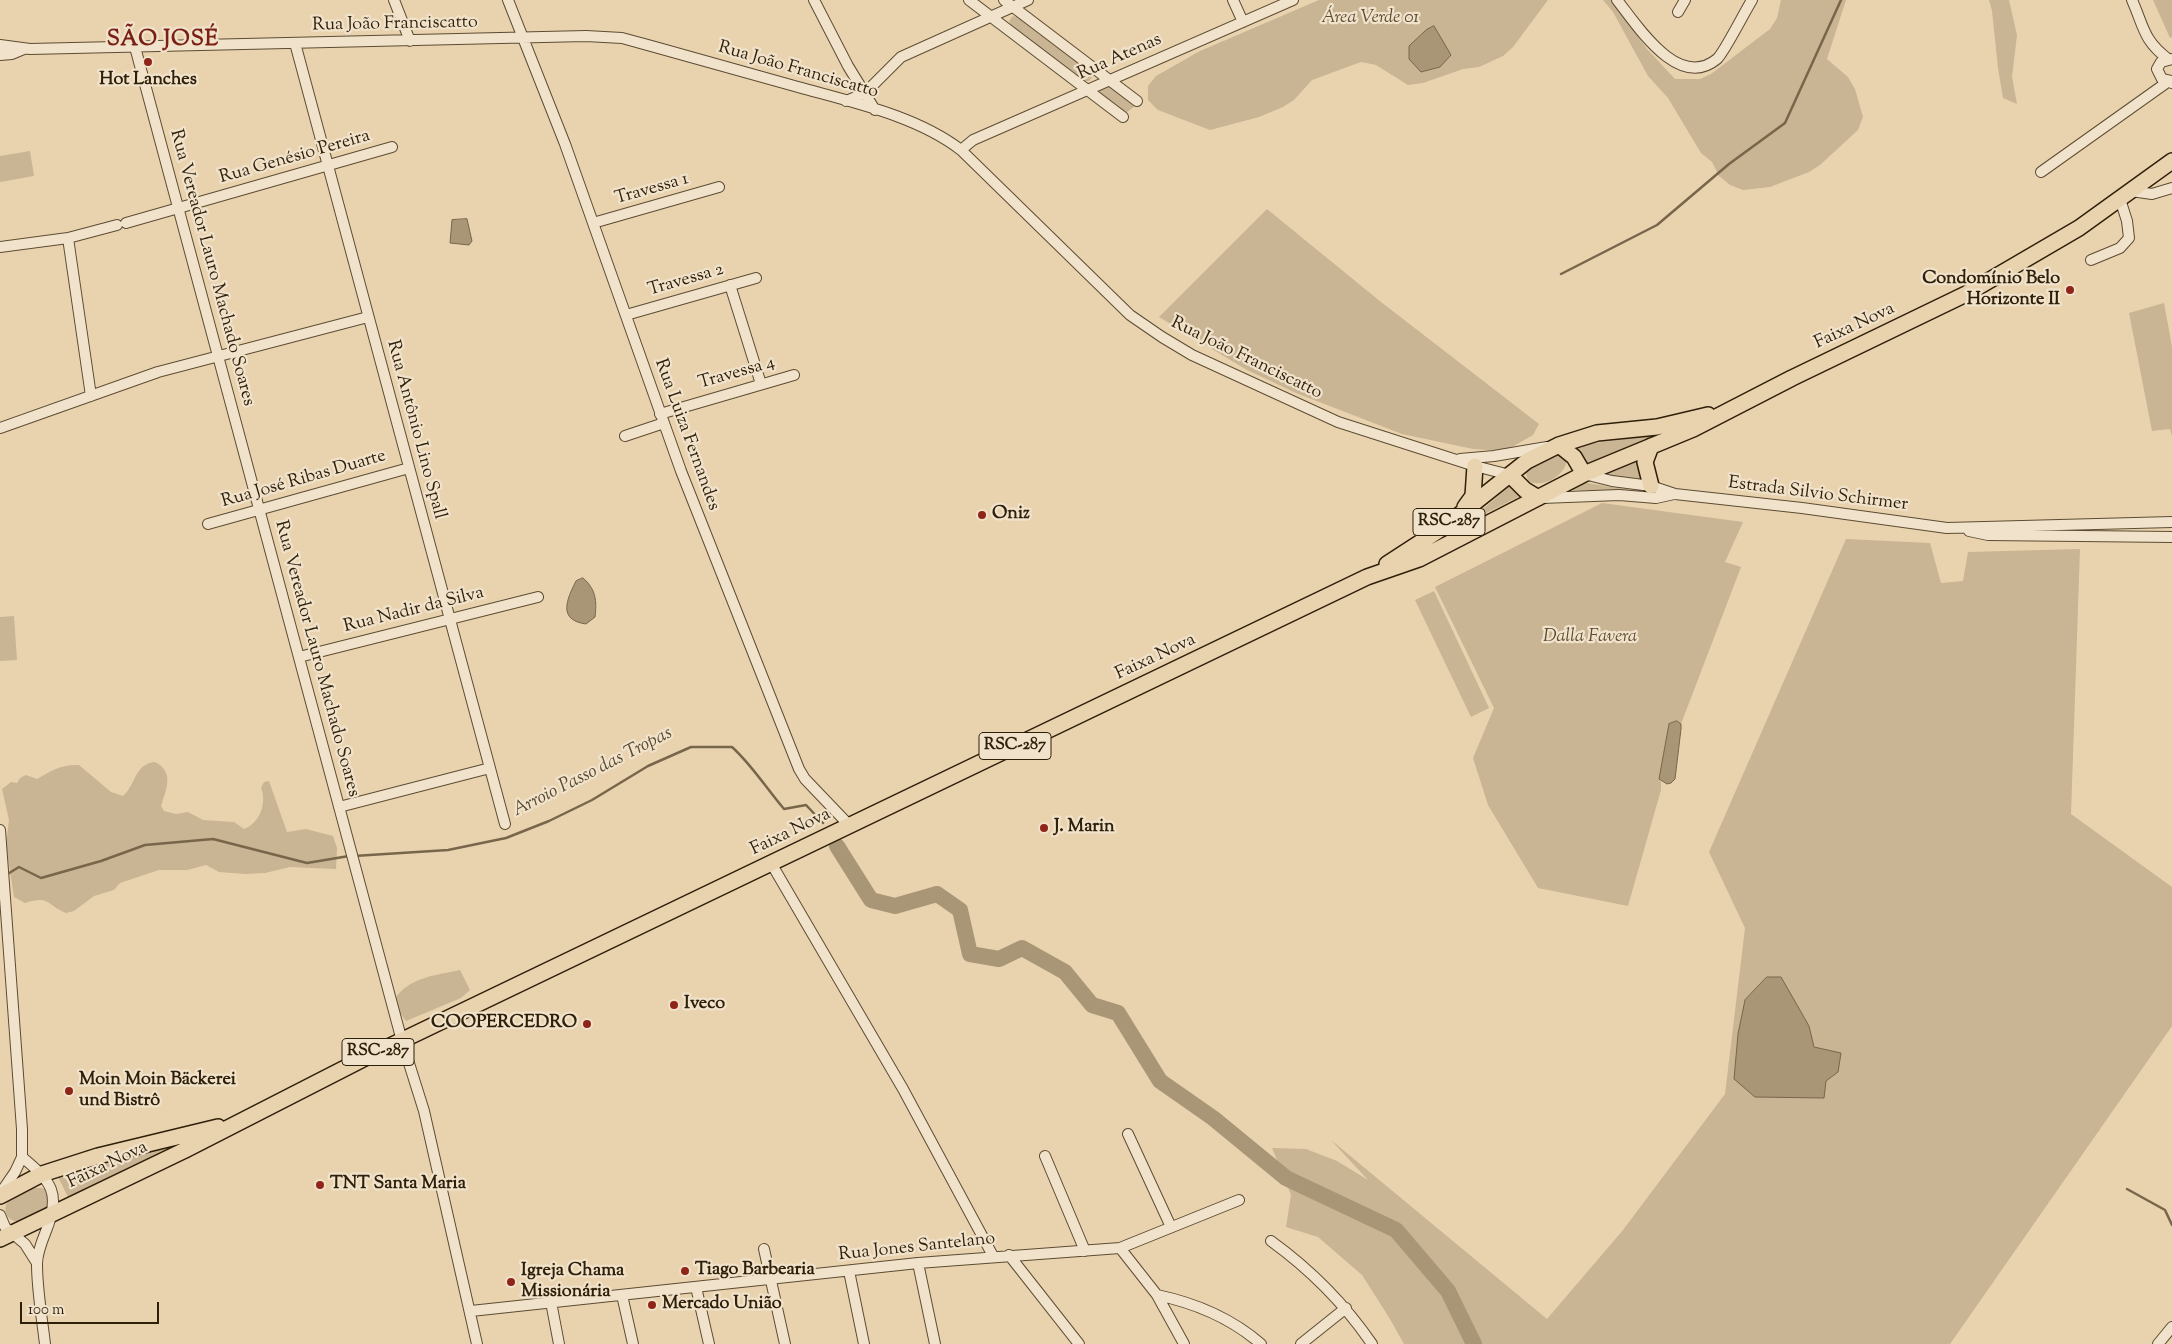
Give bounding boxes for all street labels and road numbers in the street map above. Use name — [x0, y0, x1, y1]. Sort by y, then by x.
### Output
street label: Rua João Franciscatto — [312, 13, 478, 37]
street label: Rua Atenas — [1075, 30, 1165, 86]
street label: Rua João Franciscatto — [715, 38, 881, 104]
street label: Rua Genésio Pereira — [217, 126, 373, 190]
street label: Rua Vereador Lauro Machado Soares — [164, 128, 258, 408]
street label: Travessa 1 — [613, 169, 691, 211]
street label: Travessa 2 — [646, 260, 726, 302]
street label: Faixa Nova — [1811, 299, 1899, 355]
street label: Rua João Franciscatto — [1167, 313, 1325, 405]
street label: Rua Antônio Lino Spall — [381, 338, 449, 522]
street label: Travessa 4 — [696, 353, 778, 395]
street label: Rua Luiza Fernandes — [649, 356, 723, 514]
street label: Rua José Ribas Duarte — [219, 446, 389, 514]
street label: Estrada Silvio Schirmer — [1727, 473, 1909, 517]
road number: RSC-287 — [1413, 508, 1485, 536]
street label: Rua Vereador Lauro Machado Soares — [269, 519, 363, 799]
street label: Rua Nadir da Silva — [342, 583, 486, 639]
street label: Faixa Nova — [1112, 630, 1200, 686]
road number: RSC-287 — [979, 732, 1051, 759]
street label: Faixa Nova — [748, 804, 834, 862]
road number: RSC-287 — [342, 1038, 414, 1066]
street label: Faixa Nova — [65, 1137, 151, 1195]
street label: Rua Jones Santelano — [838, 1229, 996, 1267]

